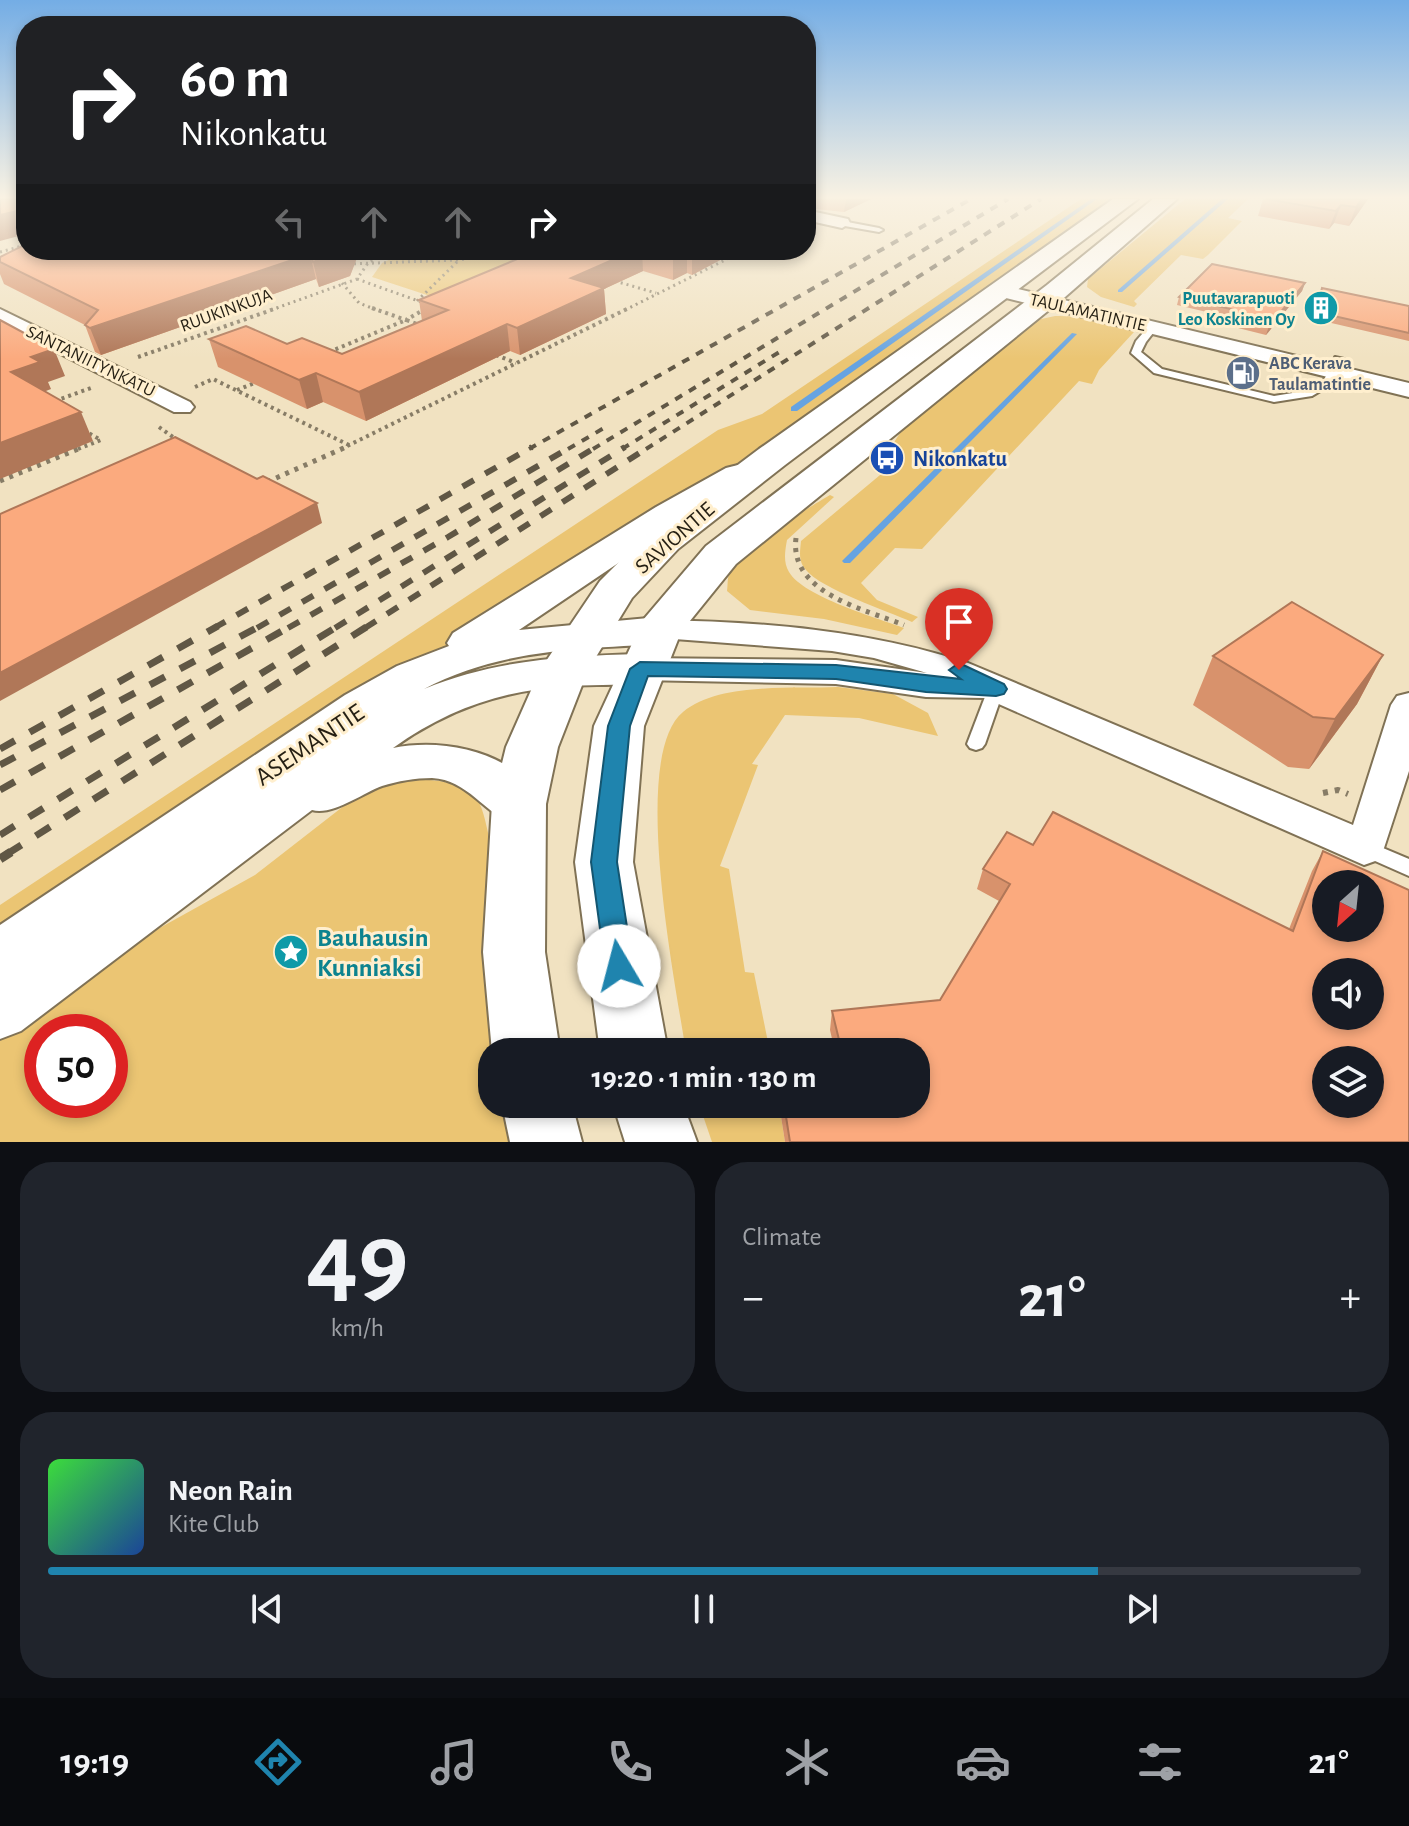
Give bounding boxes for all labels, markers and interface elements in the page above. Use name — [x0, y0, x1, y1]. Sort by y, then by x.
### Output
icon: right — [48, 48, 152, 152]
text: 60 m — [180, 51, 290, 107]
text: Nikonkatu — [180, 116, 327, 152]
icon: left — [268, 200, 312, 244]
icon: ahead — [352, 200, 396, 244]
icon: ahead — [436, 200, 480, 244]
icon: right — [520, 200, 564, 244]
street label: RUUKINKUJA — [178, 286, 275, 336]
building icon: Puutavarapuoti Leo Koskinen Oy — [1302, 289, 1340, 327]
place label: Puutavarapuoti Leo Koskinen Oy — [1178, 290, 1296, 329]
street label: TAULAMATINTIE — [1028, 291, 1148, 335]
street label: SANTANIITYNKATU — [23, 323, 158, 401]
fuel station icon: ABC Kerava Taulamatintie — [1224, 354, 1262, 392]
place label: ABC Kerava Taulamatintie — [1269, 355, 1371, 394]
bus stop icon: Nikonkatu — [868, 439, 906, 477]
place label: Nikonkatu — [913, 448, 1008, 470]
street label: SAVIONTIE — [631, 498, 719, 578]
pin — [925, 588, 993, 670]
icon: arrive — [937, 600, 981, 644]
street label: ASEMANTIE — [250, 699, 369, 791]
north arrow — [1312, 870, 1384, 942]
map controls — [1312, 870, 1384, 1118]
position arrow — [577, 924, 661, 1008]
place label: Bauhausin Kunniaksi — [317, 925, 429, 981]
place icon: Bauhausin Kunniaksi — [272, 933, 310, 971]
button: sound — [1312, 958, 1384, 1030]
speed limit sign: 50 — [24, 1014, 128, 1118]
button: layers — [1312, 1046, 1384, 1118]
text: 19:20 · 1 min · 130 m — [591, 1063, 817, 1093]
text: 49 — [306, 1209, 409, 1313]
text: Climate — [743, 1224, 821, 1250]
text: 21° — [1018, 1268, 1085, 1328]
text: − — [743, 1276, 764, 1320]
text: + — [1340, 1276, 1361, 1320]
text: km/h — [330, 1315, 384, 1341]
text: Neon Rain — [168, 1476, 293, 1506]
text: Kite Club — [168, 1511, 259, 1537]
icon: previous — [245, 1587, 289, 1631]
icon: pause — [682, 1587, 726, 1631]
icon: next — [1120, 1587, 1164, 1631]
icon: directions — [250, 1734, 306, 1790]
icon: music — [426, 1734, 482, 1790]
icon: phone — [602, 1734, 658, 1790]
icon: climate — [779, 1734, 835, 1790]
icon: car — [955, 1734, 1011, 1790]
icon: filters — [1132, 1734, 1188, 1790]
text: 19:19 — [60, 1744, 129, 1780]
text: 21° — [1308, 1744, 1349, 1780]

